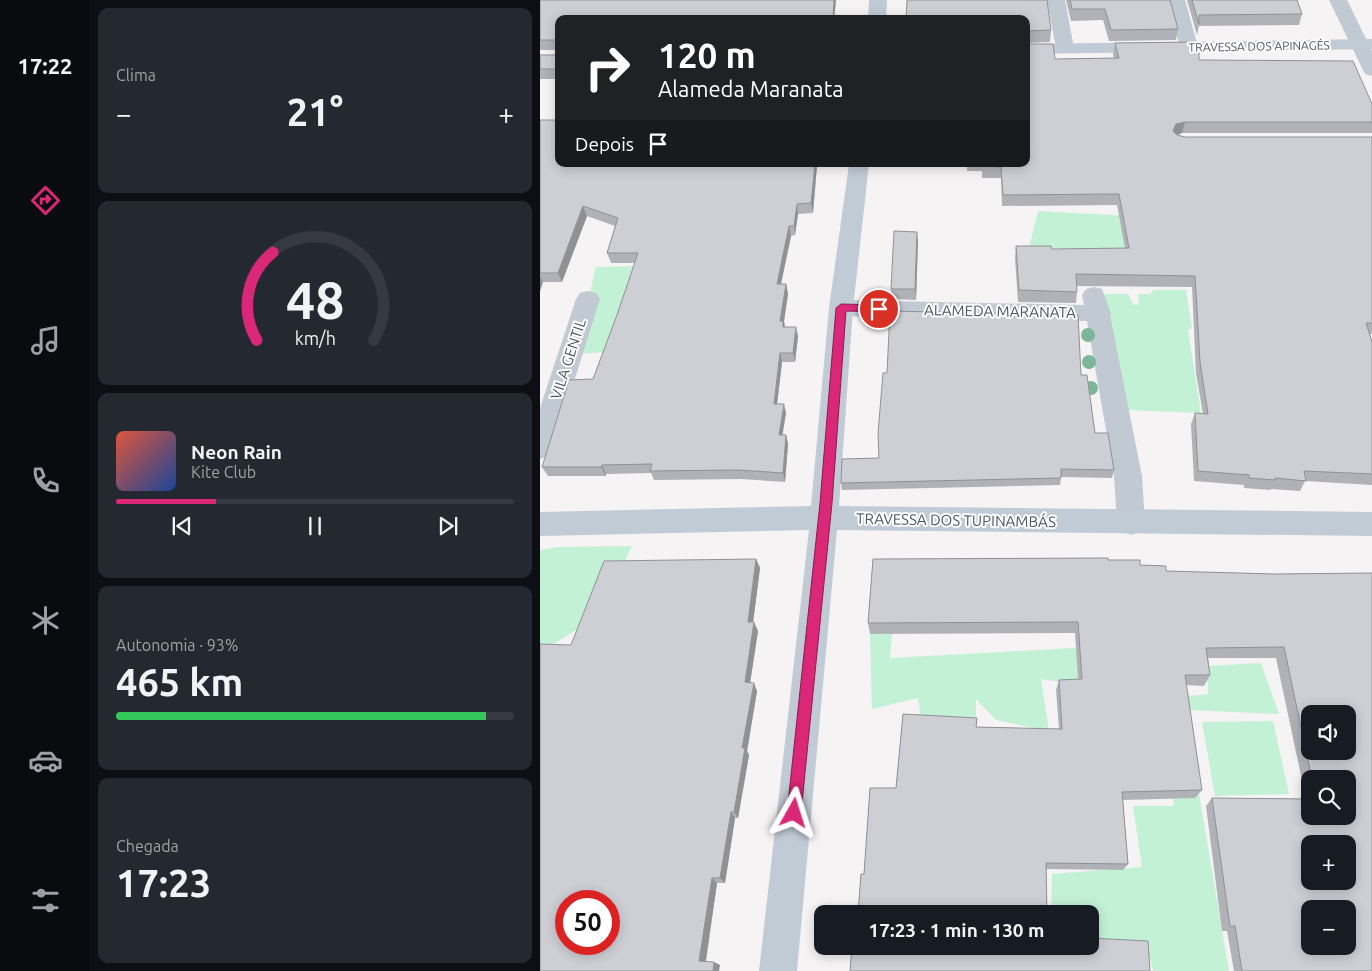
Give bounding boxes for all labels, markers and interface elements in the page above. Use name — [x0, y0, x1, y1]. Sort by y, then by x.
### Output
icon: right — [575, 35, 640, 100]
text: 120 m — [658, 35, 756, 75]
street label: TRAVESSA DOS APINAGÉS — [1188, 38, 1330, 54]
text: 17:22 — [17, 53, 73, 78]
text: Clima — [116, 66, 156, 84]
text: Alameda Maranata — [658, 76, 844, 101]
text: 21° — [287, 91, 343, 133]
text: − — [116, 98, 132, 129]
text: + — [498, 98, 514, 129]
icon: arrive — [644, 130, 672, 158]
text: Depois — [575, 133, 634, 155]
icon: directions — [28, 183, 63, 218]
text: 48 — [286, 271, 344, 329]
pin — [858, 288, 900, 330]
icon: arrive — [865, 295, 893, 323]
street label: ALAMEDA MARANATA — [924, 301, 1076, 321]
street label: VILA GENTIL — [547, 316, 589, 401]
icon: music — [28, 323, 63, 358]
text: km/h — [294, 328, 336, 348]
text: Neon Rain — [191, 441, 282, 463]
icon: phone — [28, 463, 63, 498]
text: Kite Club — [191, 463, 256, 481]
street label: TRAVESSA DOS TUPINAMBÁS — [856, 510, 1056, 530]
icon: previous — [168, 512, 196, 540]
icon: pause — [301, 512, 329, 540]
icon: next — [434, 512, 462, 540]
icon: climate — [28, 603, 63, 638]
text: Autonomia · 93% — [116, 636, 238, 654]
text: 465 km — [116, 661, 243, 703]
map controls — [1301, 705, 1356, 955]
button: sound — [1301, 705, 1356, 760]
icon: car — [28, 743, 63, 778]
button: search — [1301, 770, 1356, 825]
position arrow — [767, 786, 819, 838]
button: + — [1301, 835, 1356, 890]
text: Chegada — [116, 837, 179, 855]
text: 17:23 — [116, 862, 211, 904]
icon: filters — [28, 883, 63, 918]
speed limit sign: 50 — [555, 890, 620, 955]
button: − — [1301, 900, 1356, 955]
text: 17:23 · 1 min · 130 m — [869, 919, 1044, 941]

